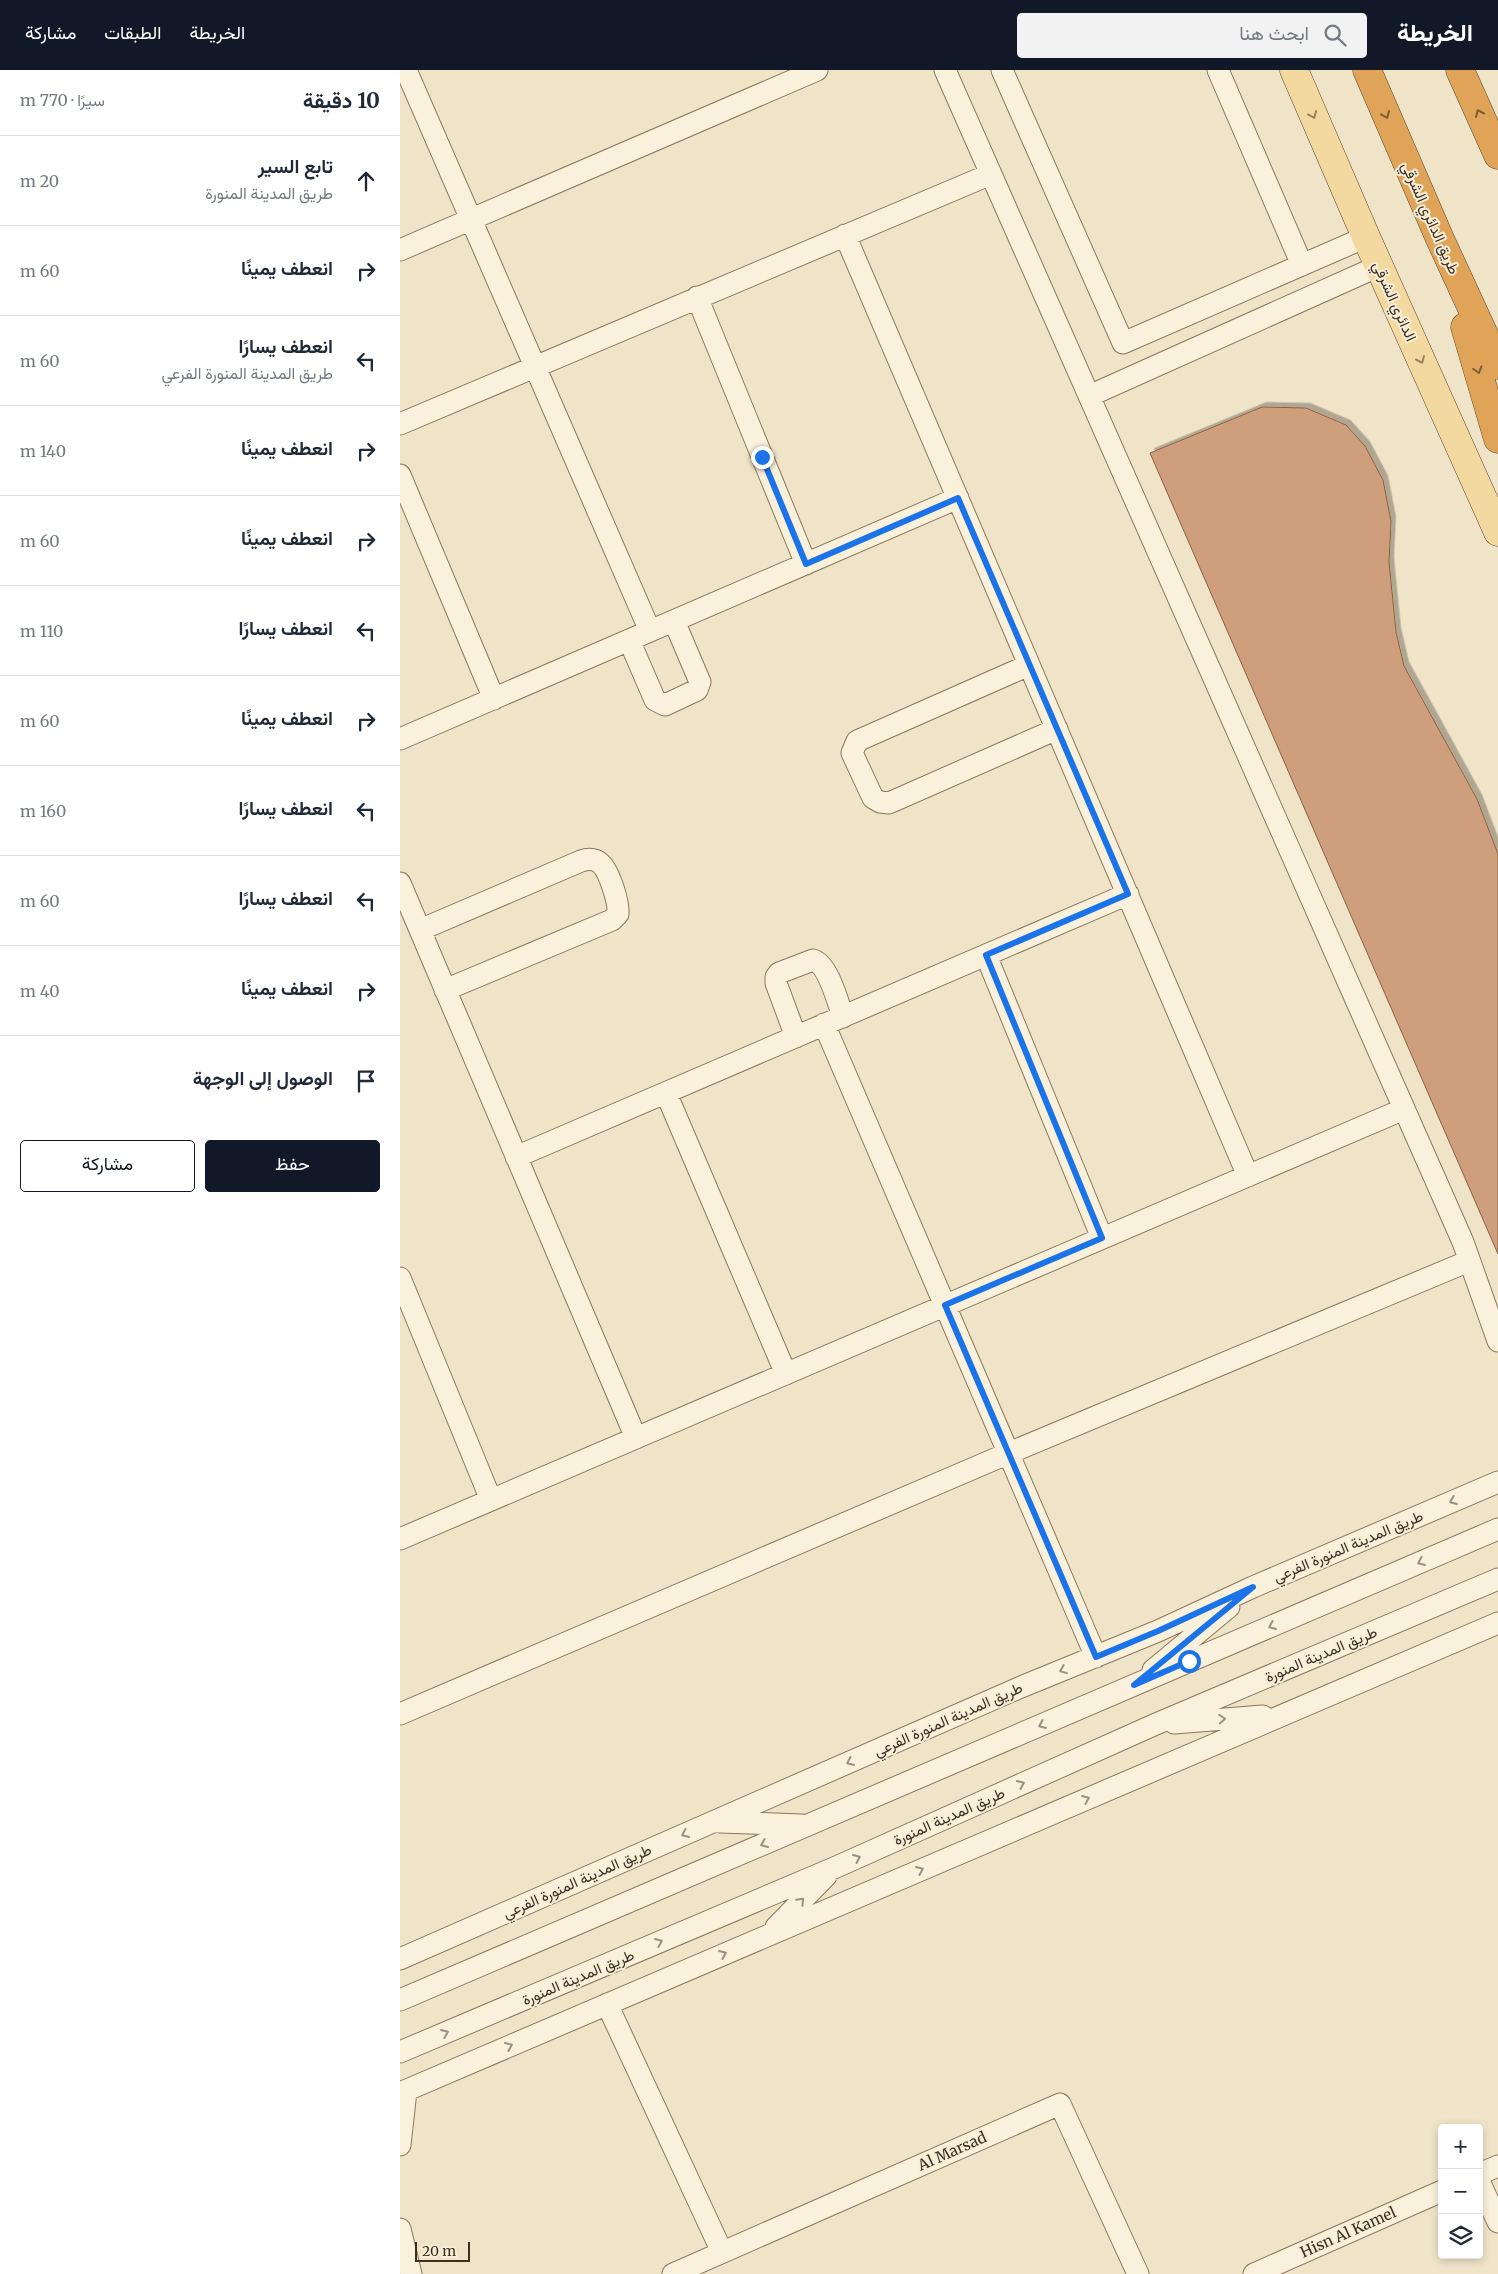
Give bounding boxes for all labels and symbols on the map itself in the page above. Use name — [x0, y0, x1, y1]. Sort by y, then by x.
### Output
one-way arrow — [1475, 109, 1486, 118]
one-way arrow — [1307, 110, 1318, 119]
one-way arrow — [1380, 110, 1391, 119]
street label: طريق الدائري الشرقي — [1394, 159, 1464, 279]
street label: الدائري الشرقي — [1365, 258, 1421, 346]
one-way arrow — [1415, 355, 1425, 364]
one-way arrow — [1472, 366, 1482, 374]
route end — [751, 446, 774, 469]
one-way arrow — [1449, 1495, 1458, 1506]
street label: طريق المدينة المنورة الفرعي — [1270, 1506, 1428, 1590]
one-way arrow — [1417, 1555, 1426, 1566]
one-way arrow — [1268, 1619, 1277, 1630]
street label: طريق المدينة المنورة — [1262, 1622, 1380, 1687]
route start — [1178, 1650, 1201, 1673]
one-way arrow — [1059, 1664, 1068, 1674]
street label: طريق المدينة المنورة الفرعي — [871, 1678, 1027, 1764]
one-way arrow — [1218, 1714, 1226, 1725]
one-way arrow — [1038, 1718, 1047, 1729]
one-way arrow — [846, 1756, 855, 1767]
one-way arrow — [1016, 1780, 1025, 1791]
street label: طريق المدينة المنورة — [890, 1783, 1008, 1850]
one-way arrow — [1081, 1794, 1090, 1805]
one-way arrow — [681, 1828, 690, 1839]
one-way arrow — [760, 1837, 769, 1848]
street label: طريق المدينة المنورة الفرعي — [500, 1840, 656, 1926]
one-way arrow — [852, 1853, 861, 1864]
one-way arrow — [915, 1865, 924, 1876]
one-way arrow — [796, 1898, 805, 1907]
one-way arrow — [654, 1938, 663, 1949]
street label: طريق المدينة المنورة — [519, 1945, 637, 2010]
one-way arrow — [718, 1950, 727, 1961]
one-way arrow — [440, 2029, 449, 2039]
one-way arrow — [504, 2042, 513, 2053]
street label: Al Marsad — [914, 2127, 989, 2175]
street label: Hisn Al Kamel — [1297, 2202, 1399, 2262]
scale bar — [415, 2239, 470, 2262]

